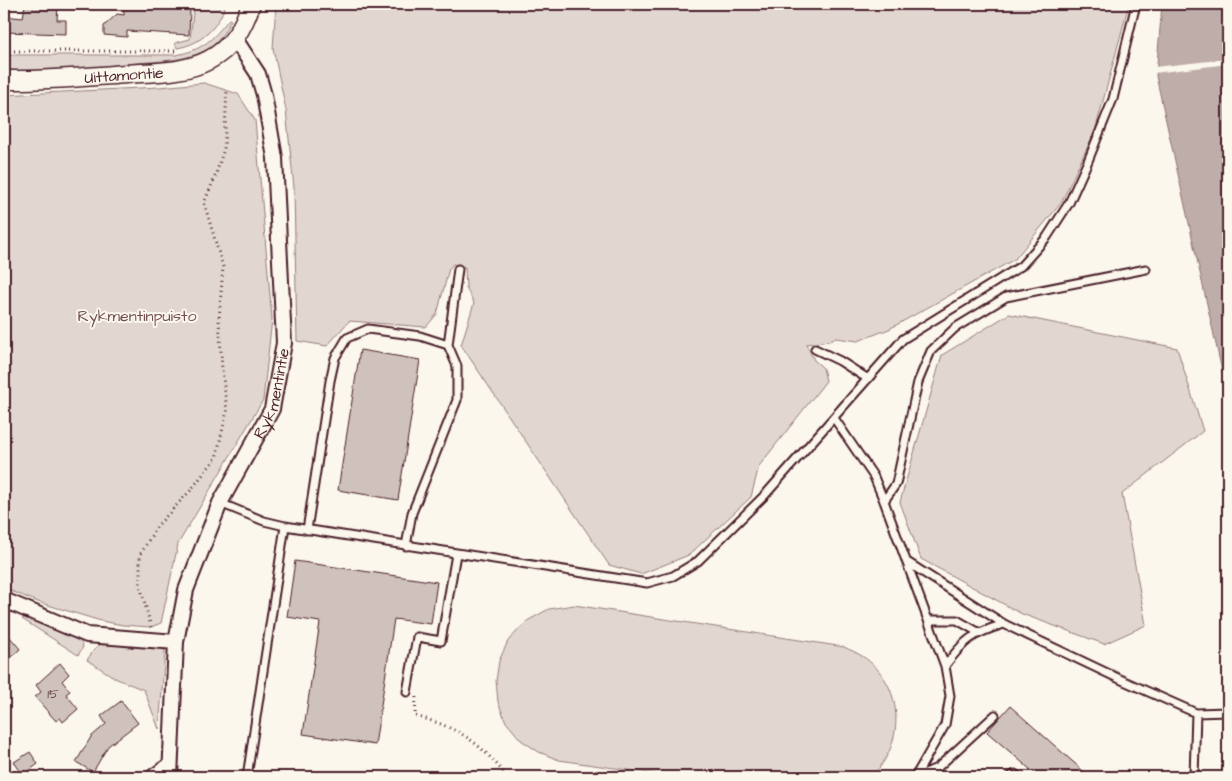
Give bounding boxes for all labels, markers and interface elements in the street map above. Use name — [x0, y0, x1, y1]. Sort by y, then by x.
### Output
street label: Uittamontie — [84, 62, 165, 89]
park label: Rykmentinpuisto — [78, 305, 196, 328]
street label: Rykmentintie — [248, 346, 295, 443]
house number: 15 — [47, 684, 59, 704]

